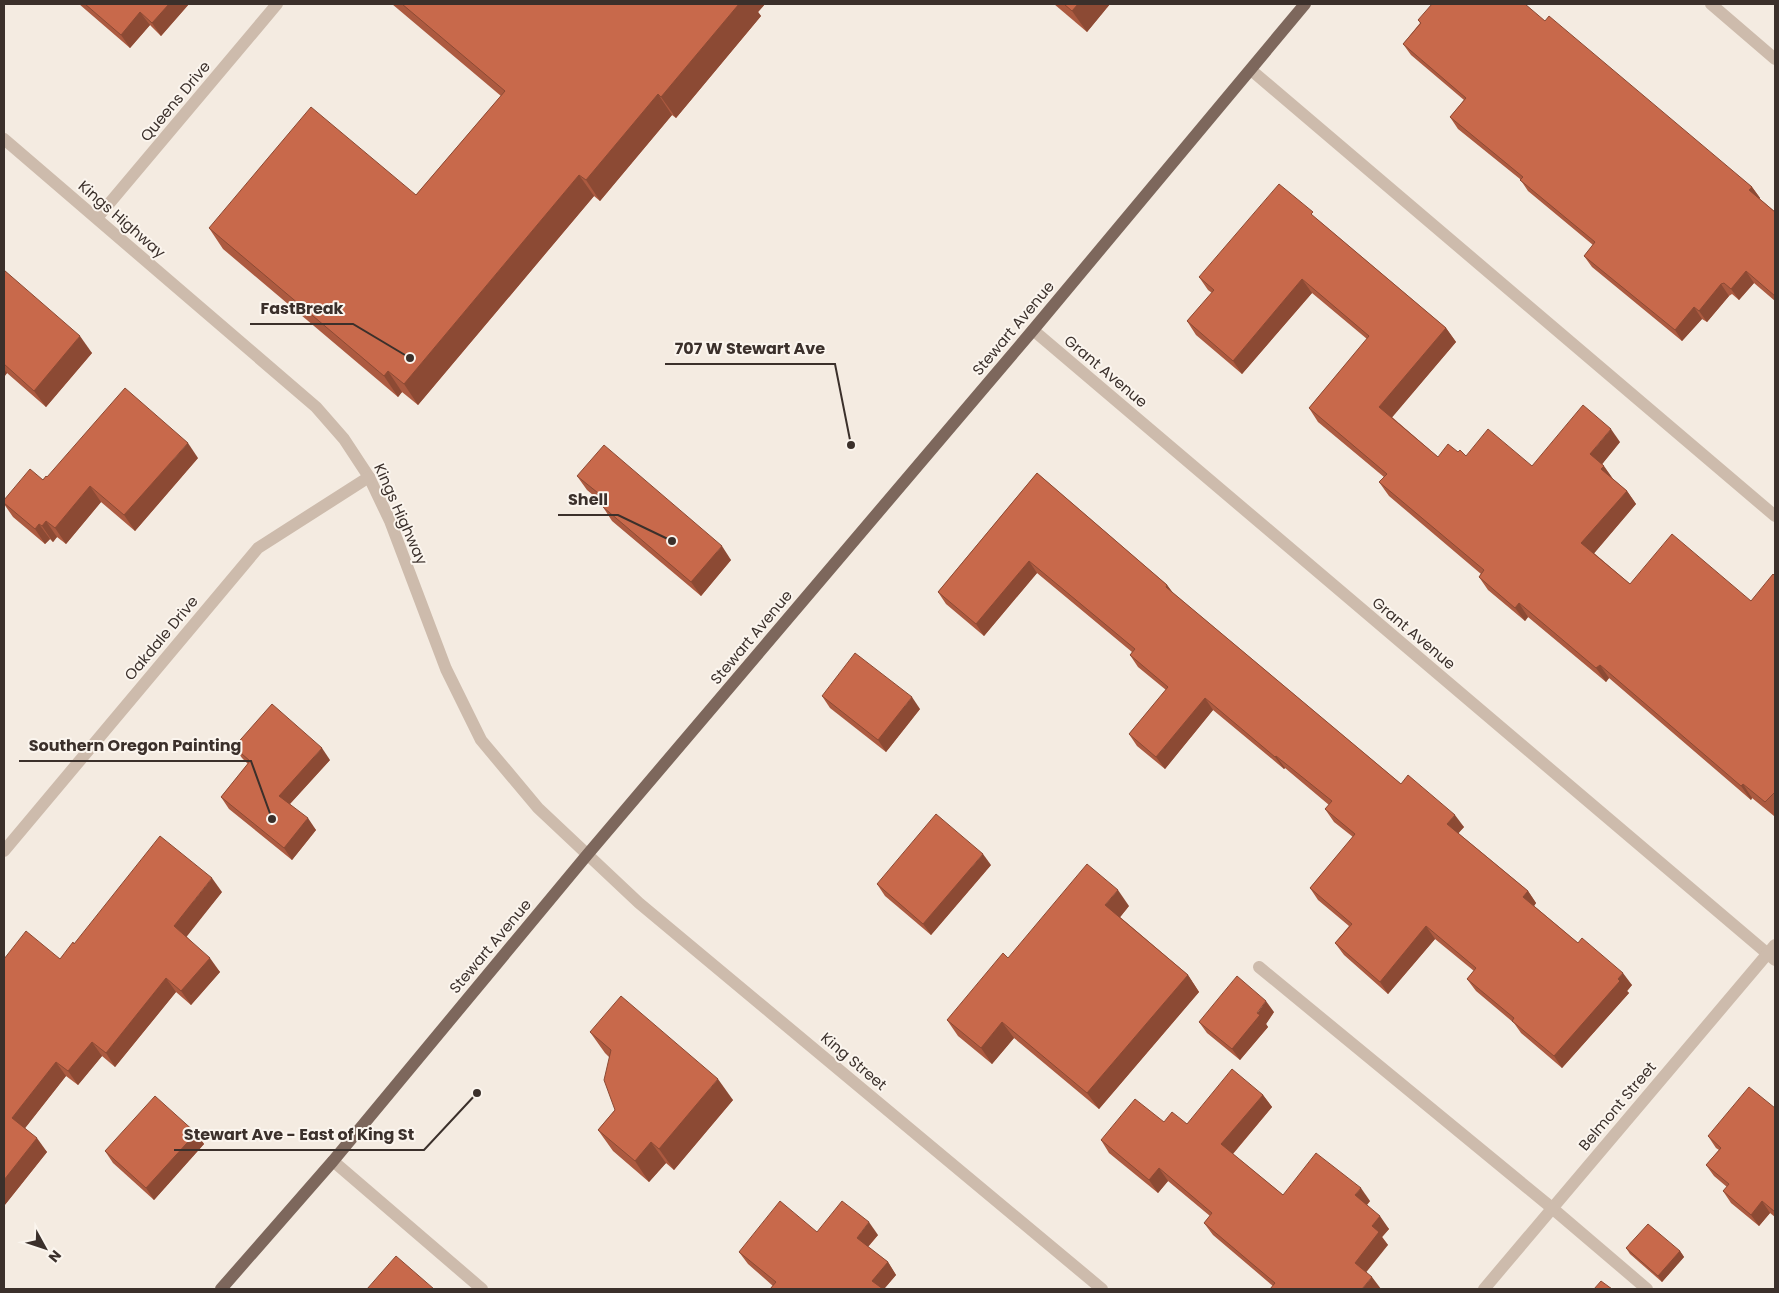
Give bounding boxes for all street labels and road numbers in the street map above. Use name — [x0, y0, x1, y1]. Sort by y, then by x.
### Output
street label: Queens Drive — [135, 56, 215, 146]
street label: Kings Highway — [74, 175, 170, 263]
street label: Stewart Avenue — [967, 276, 1059, 380]
street label: Grant Avenue — [1060, 330, 1152, 412]
street label: Kings Highway — [369, 460, 433, 569]
street label: Stewart Avenue — [705, 585, 797, 689]
street label: Oakdale Drive — [119, 591, 203, 685]
street label: Grant Avenue — [1368, 592, 1460, 674]
street label: Stewart Avenue — [444, 894, 536, 998]
street label: King Street — [816, 1027, 892, 1095]
street label: Belmont Street — [1574, 1057, 1660, 1155]

